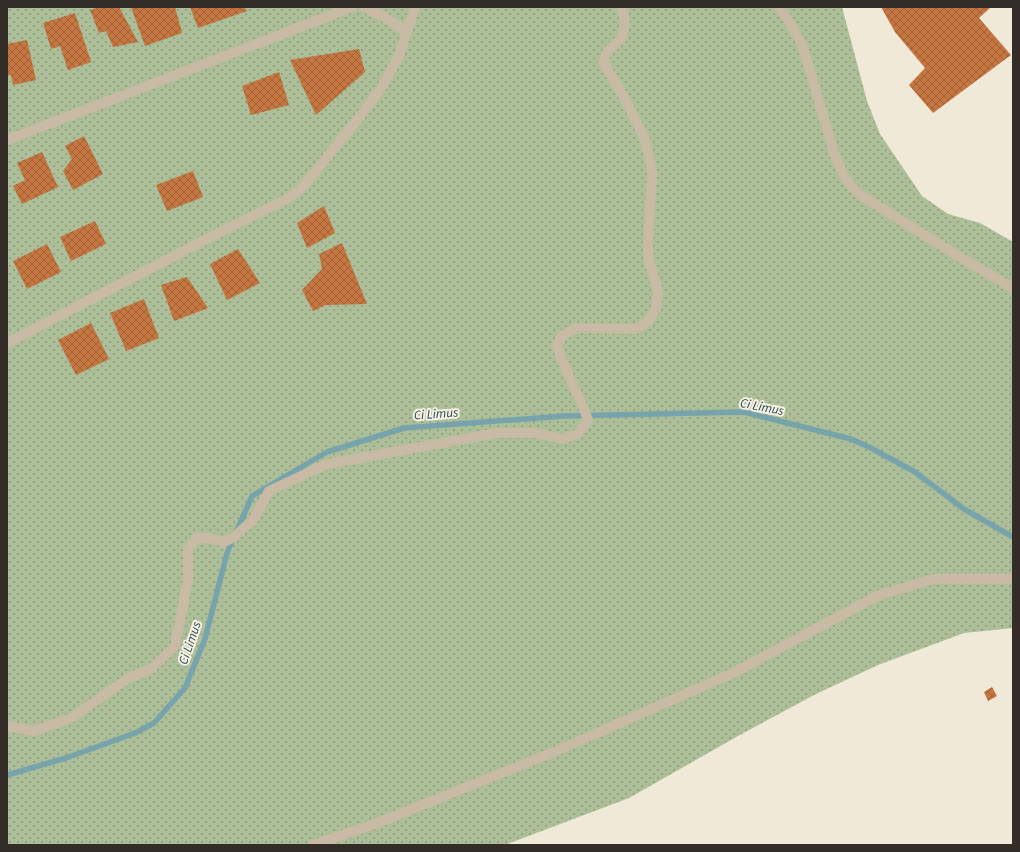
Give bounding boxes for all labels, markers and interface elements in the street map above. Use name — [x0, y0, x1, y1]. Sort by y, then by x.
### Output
water label: Ci Limus — [739, 394, 785, 420]
water label: Ci Limus — [413, 403, 459, 425]
water label: Ci Limus — [174, 619, 206, 667]

